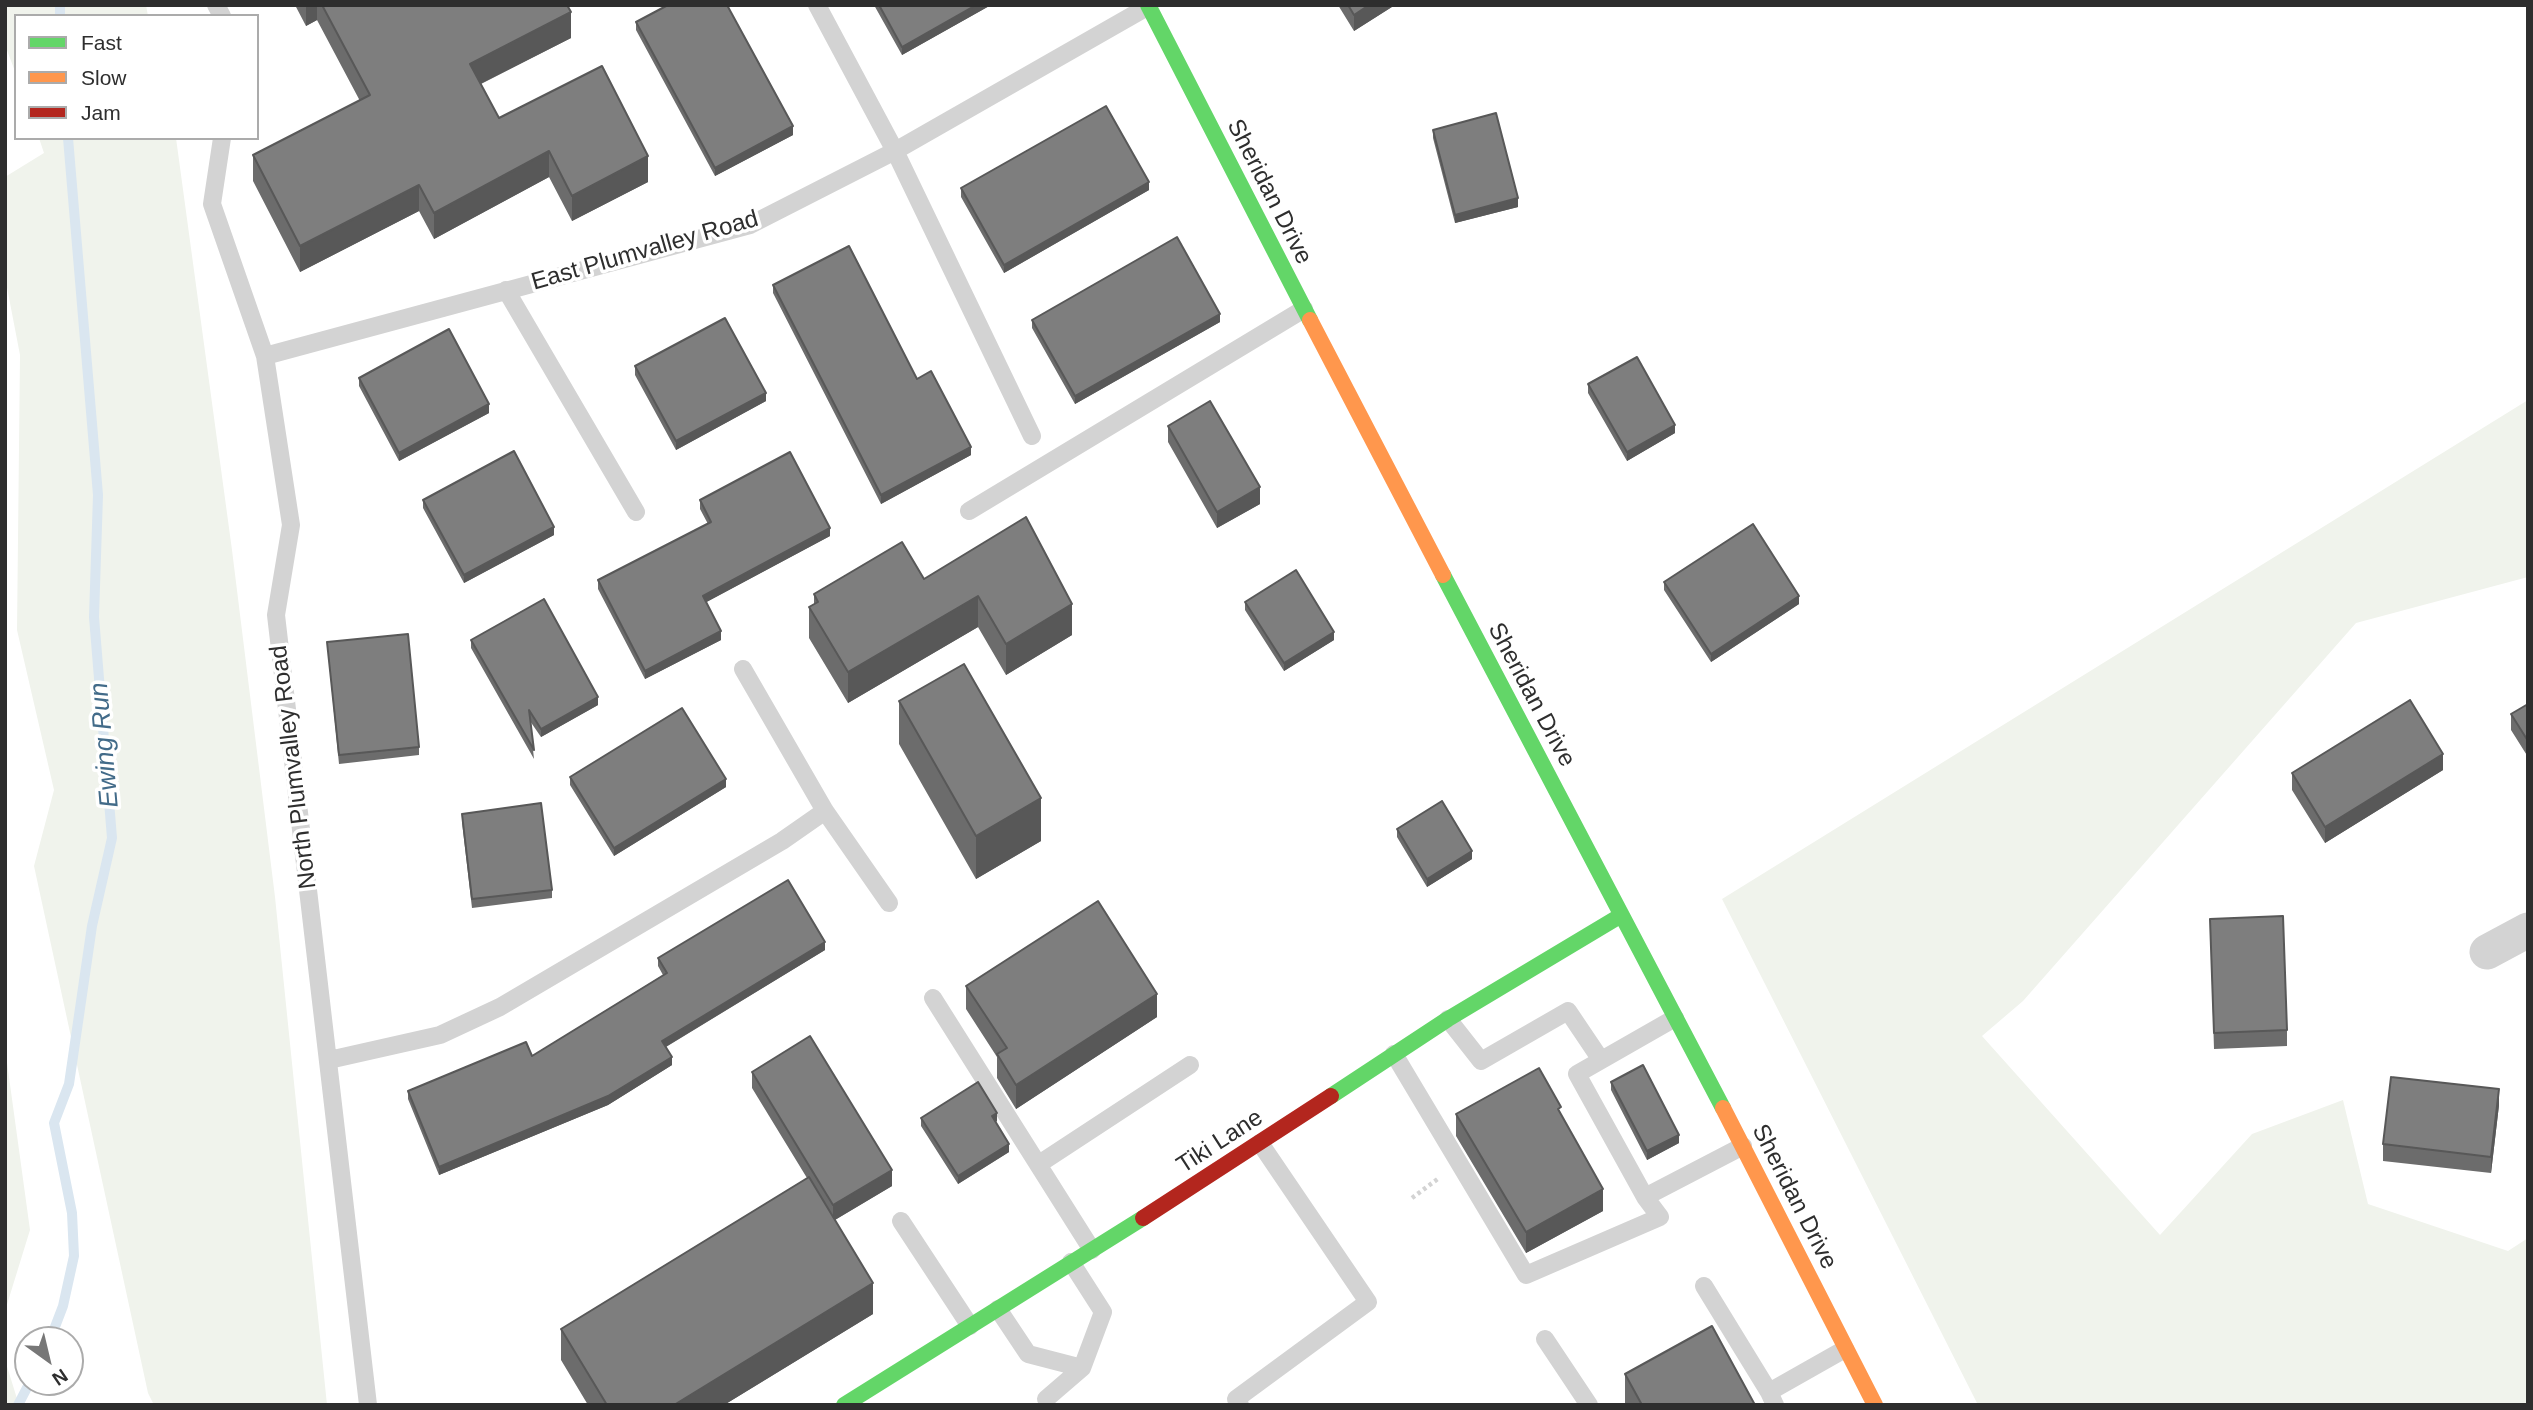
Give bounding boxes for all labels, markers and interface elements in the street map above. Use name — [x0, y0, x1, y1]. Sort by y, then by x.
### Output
legend — [14, 14, 259, 140]
text: Fast — [81, 31, 122, 54]
text: Slow — [81, 66, 127, 89]
text: Jam — [81, 101, 121, 124]
street label: Sheridan Drive — [1220, 115, 1318, 269]
street label: East Plumvalley Road — [528, 205, 762, 297]
street label: Sheridan Drive — [1481, 618, 1581, 772]
street label: North Plumvalley Road — [265, 643, 323, 891]
water label: Ewing Run — [84, 681, 126, 809]
street label: Tiki Lane — [1172, 1104, 1268, 1180]
street label: Sheridan Drive — [1745, 1120, 1843, 1274]
north arrow — [14, 1326, 84, 1396]
text: N — [48, 1365, 71, 1390]

